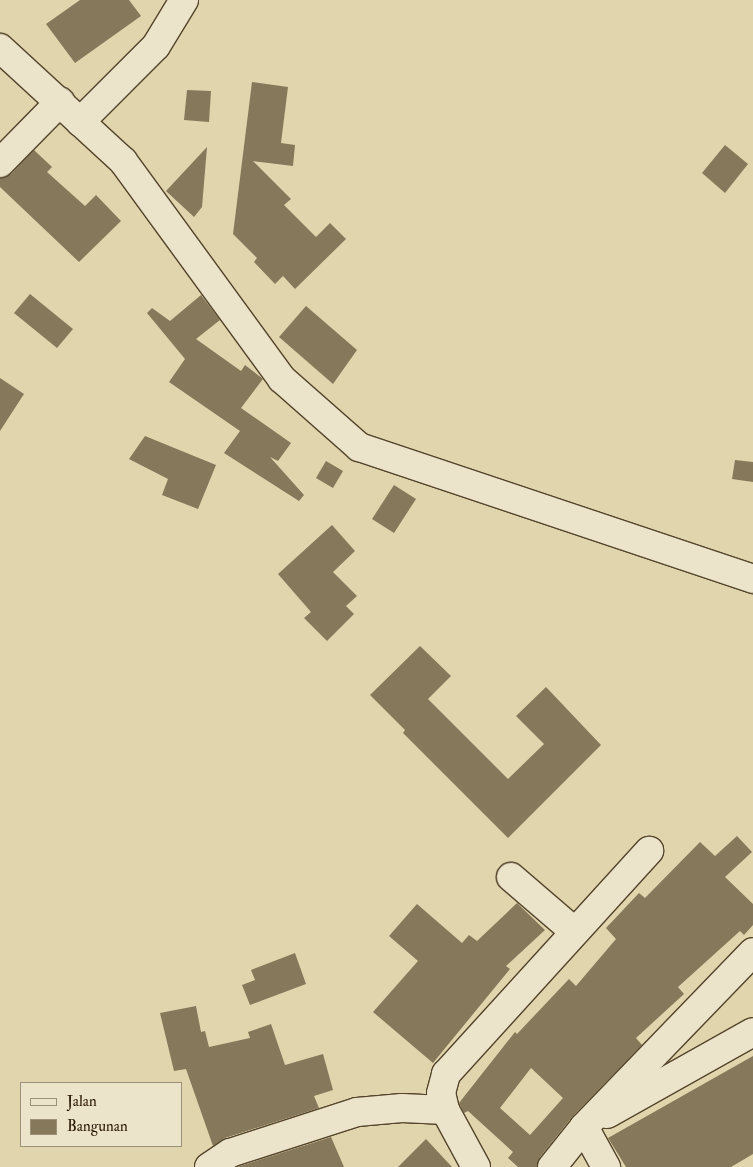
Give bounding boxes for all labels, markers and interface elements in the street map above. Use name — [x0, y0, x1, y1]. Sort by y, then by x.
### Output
legend — [20, 1082, 182, 1147]
text: Jalan — [67, 1092, 97, 1111]
text: Bangunan — [67, 1117, 128, 1136]

